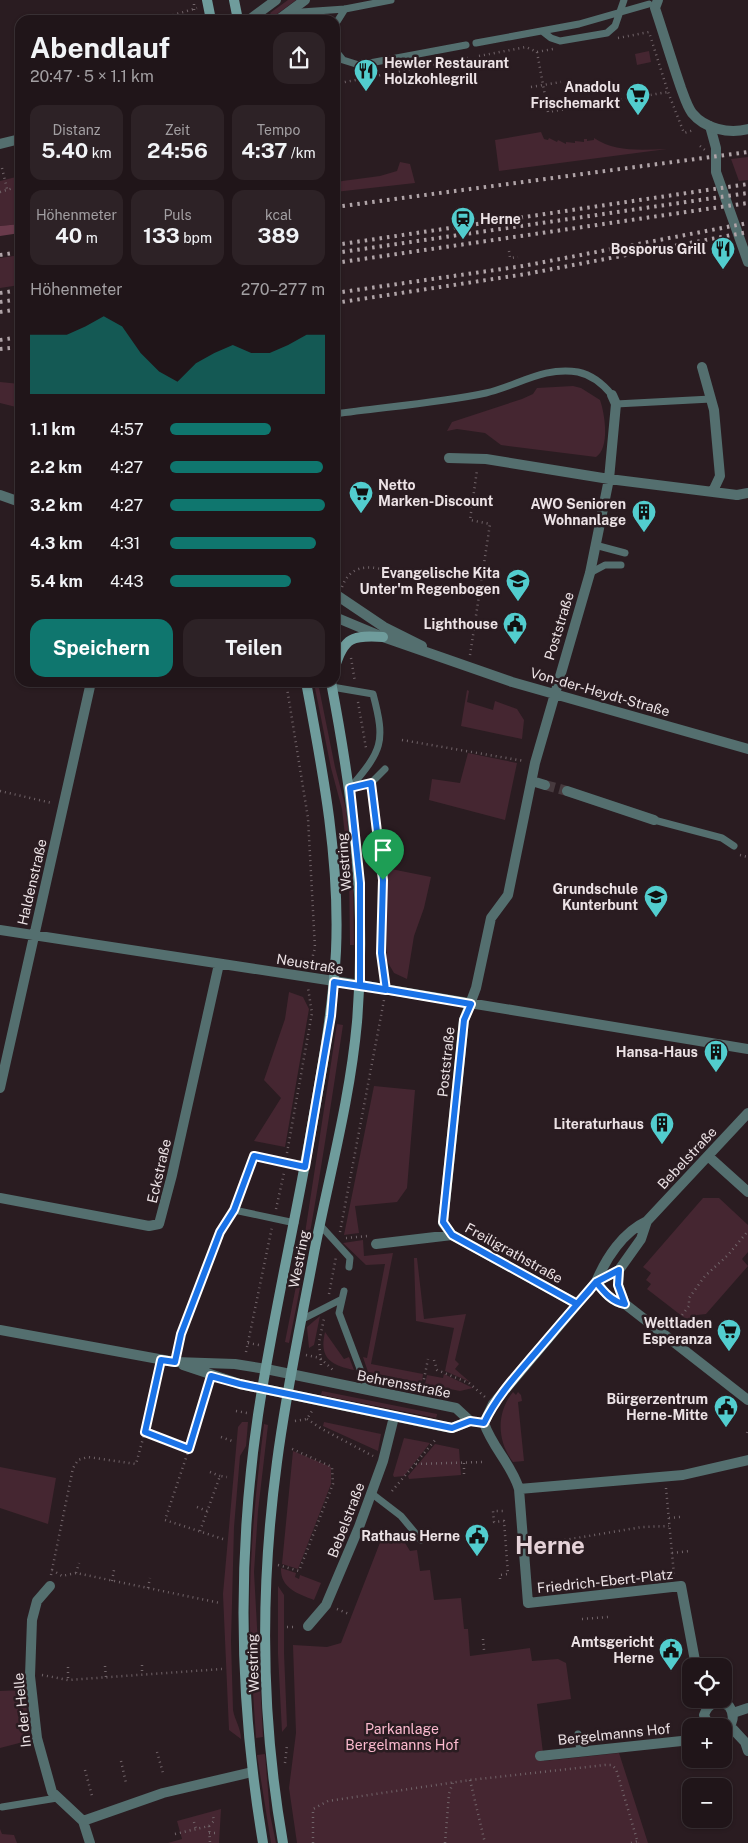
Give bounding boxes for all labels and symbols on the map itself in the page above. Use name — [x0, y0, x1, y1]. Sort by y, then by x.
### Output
place label: Hewler Restaurant Holzkohlegrill — [384, 55, 509, 87]
restaurant icon: Hewler Restaurant Holzkohlegrill — [353, 58, 379, 92]
place label: Anadolu Frischemarkt — [530, 79, 620, 111]
supermarket icon: Anadolu Frischemarkt — [625, 82, 651, 116]
station icon: Herne — [450, 206, 476, 240]
place label: Herne — [480, 211, 521, 227]
restaurant icon: Bosporus Grill — [710, 236, 736, 270]
place label: Bosporus Grill — [611, 241, 706, 257]
place label: Netto Marken-Discount — [378, 477, 493, 509]
supermarket icon: Netto Marken-Discount — [348, 480, 374, 514]
place label: AWO Senioren Wohnanlage — [531, 496, 626, 528]
building icon: AWO Senioren Wohnanlage — [631, 499, 657, 533]
place label: Evangelische Kita Unter'm Regenbogen — [359, 565, 500, 597]
school or university icon: Evangelische Kita Unter'm Regenbogen — [505, 568, 531, 602]
street label: Poststraße — [541, 590, 577, 662]
public building icon: Lighthouse — [502, 611, 528, 645]
place label: Lighthouse — [423, 616, 498, 632]
street label: Von-der-Heydt-Straße — [528, 664, 672, 720]
pin — [362, 829, 404, 880]
street label: Westring — [333, 832, 355, 892]
street label: Haldenstraße — [14, 837, 50, 927]
place label: Grundschule Kunterbunt — [552, 881, 638, 913]
school or university icon: Grundschule Kunterbunt — [643, 884, 669, 918]
street label: Neustraße — [275, 951, 345, 977]
street label: Poststraße — [434, 1026, 458, 1098]
building icon: Hansa-Haus — [703, 1039, 729, 1073]
place label: Hansa-Haus — [616, 1044, 698, 1060]
building icon: Literaturhaus — [649, 1111, 675, 1145]
place label: Literaturhaus — [553, 1116, 644, 1132]
street label: Bebelstraße — [654, 1124, 720, 1192]
street label: Eckstraße — [144, 1137, 174, 1205]
street label: Freiligrathstraße — [462, 1220, 566, 1286]
street label: Westring — [286, 1228, 313, 1289]
place label: Weltladen Esperanza — [642, 1315, 712, 1347]
supermarket icon: Weltladen Esperanza — [716, 1318, 742, 1352]
street label: Behrensstraße — [356, 1367, 452, 1401]
place label: Bürgerzentrum Herne-Mitte — [606, 1391, 708, 1423]
public building icon: Bürgerzentrum Herne-Mitte — [713, 1394, 739, 1428]
street label: Bebelstraße — [324, 1480, 368, 1560]
public building icon: Rathaus Herne — [464, 1523, 490, 1557]
place label: Rathaus Herne — [361, 1528, 460, 1544]
district label: Herne — [515, 1531, 585, 1559]
street label: Friedrich-Ebert-Platz — [536, 1566, 674, 1596]
street label: Westring — [244, 1633, 262, 1693]
place label: Amtsgericht Herne — [571, 1634, 654, 1666]
public building icon: Amtsgericht Herne — [658, 1637, 684, 1671]
street label: In der Helle — [10, 1672, 34, 1748]
street label: Bergelmanns Hof — [557, 1720, 672, 1748]
park label: Parkanlage Bergelmanns Hof — [345, 1721, 459, 1753]

